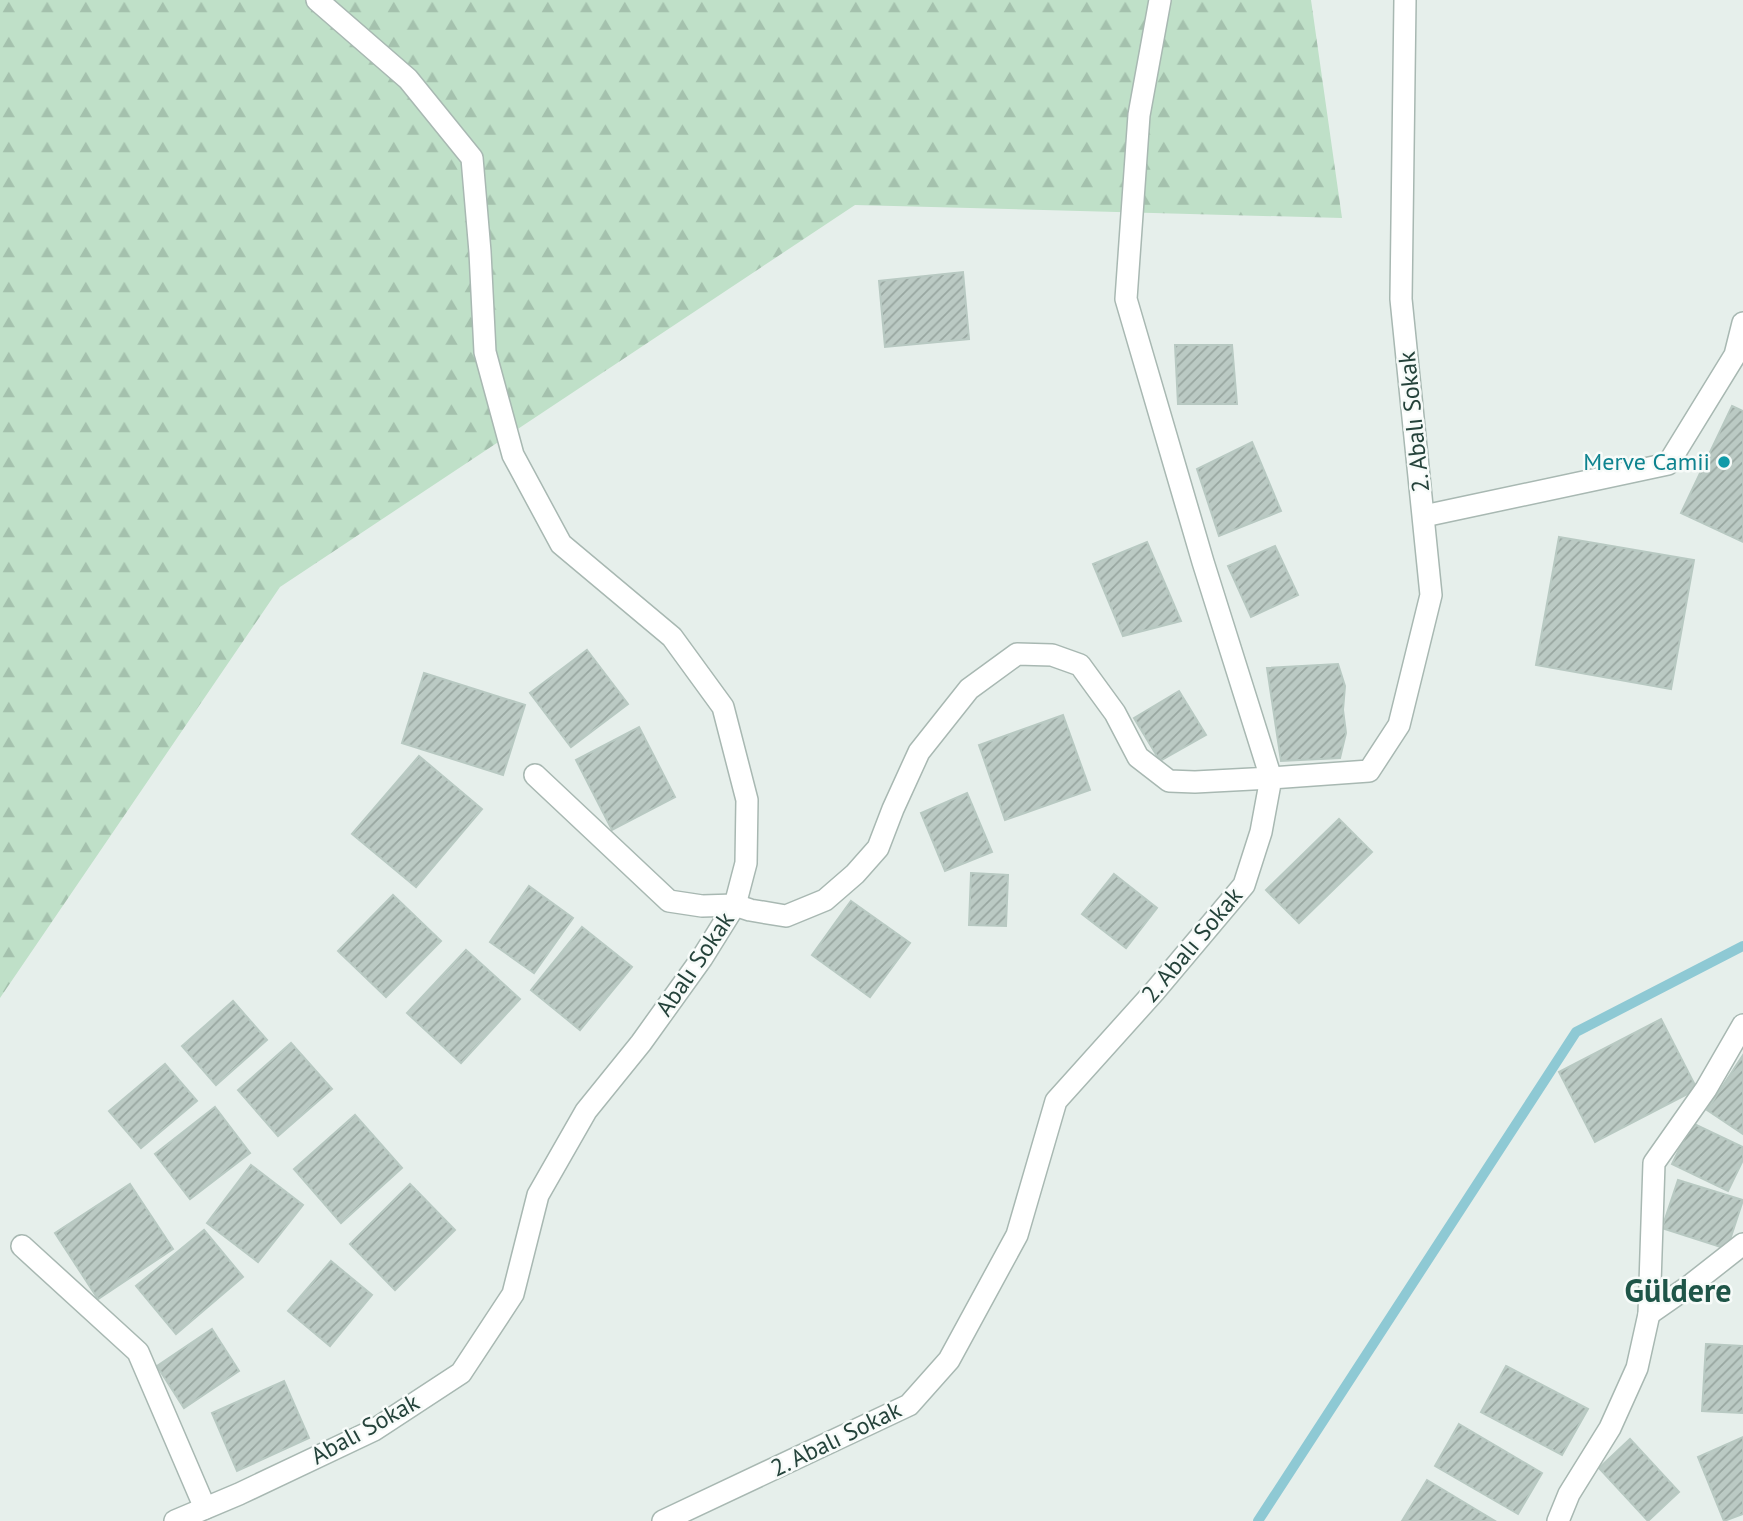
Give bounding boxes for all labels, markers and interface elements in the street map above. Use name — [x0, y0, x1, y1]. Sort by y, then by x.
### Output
street label: 2. Abalı Sokak — [1391, 350, 1436, 494]
place label: Merve Camii — [1583, 446, 1710, 477]
marker: Merve Camii — [1716, 454, 1732, 470]
street label: 2. Abalı Sokak — [1134, 880, 1249, 1009]
street label: Abalı Sokak — [648, 905, 741, 1022]
district label: Güldere — [1624, 1269, 1732, 1311]
street label: Abalı Sokak — [305, 1386, 425, 1471]
street label: 2. Abalı Sokak — [766, 1393, 906, 1483]

